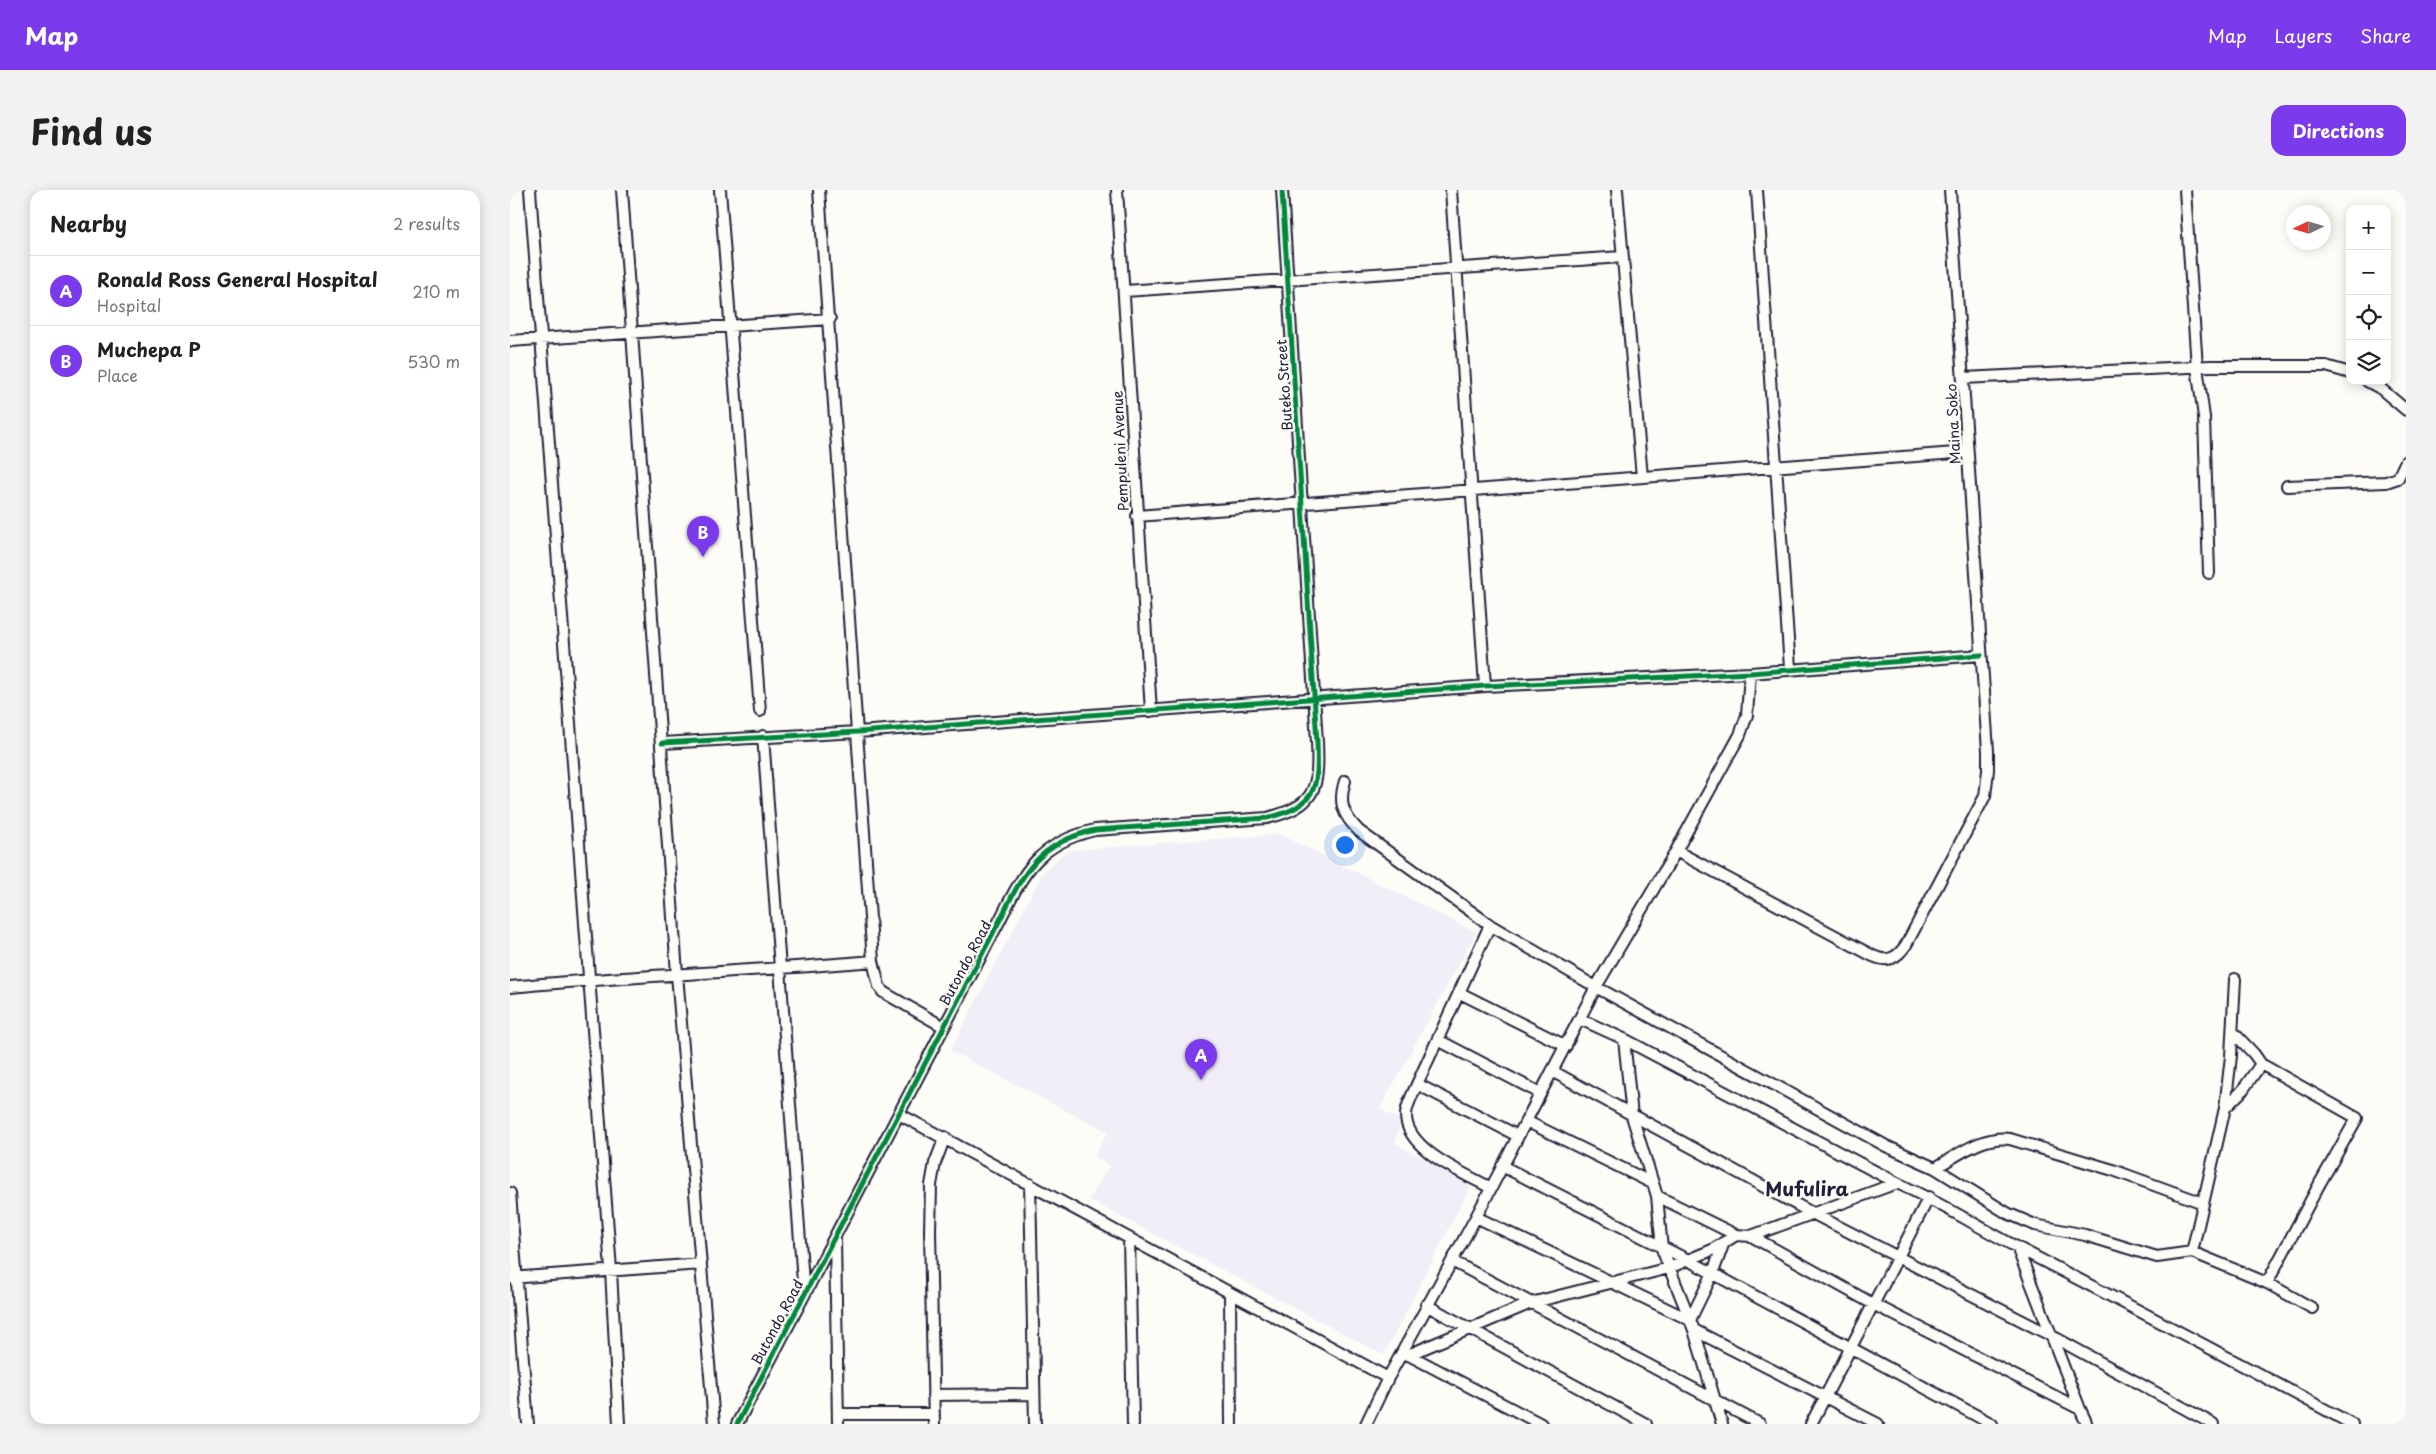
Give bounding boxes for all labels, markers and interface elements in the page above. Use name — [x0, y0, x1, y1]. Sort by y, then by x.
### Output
text: Map — [25, 17, 78, 53]
text: Map — [2208, 22, 2247, 49]
text: Layers — [2275, 22, 2332, 49]
text: Share — [2360, 22, 2411, 49]
text: Find us — [30, 104, 152, 157]
button: Directions — [2271, 105, 2406, 156]
north arrow — [2286, 205, 2331, 250]
map controls — [2346, 205, 2391, 385]
button: + — [2346, 205, 2391, 250]
text: Nearby — [50, 207, 127, 239]
text: 2 results — [393, 211, 460, 235]
button: − — [2346, 250, 2391, 295]
text: Ronald Ross General Hospital — [97, 265, 378, 293]
text: A — [60, 279, 72, 303]
text: 210 m — [412, 279, 460, 303]
text: Hospital — [97, 293, 161, 317]
button: locate — [2346, 295, 2391, 340]
text: Muchepa P — [97, 335, 201, 363]
street label: Buteko Street — [1270, 338, 1298, 431]
button: layers — [2346, 340, 2391, 385]
text: B — [61, 349, 71, 373]
text: 530 m — [407, 349, 460, 373]
text: Place — [97, 363, 138, 387]
street label: Maina Soko — [1940, 383, 1966, 465]
street label: Pempuleni Avenue — [1106, 390, 1134, 512]
pin: B — [687, 516, 719, 557]
your location — [1332, 832, 1358, 858]
street label: Butondo Road — [934, 917, 996, 1009]
pin: A — [1185, 1039, 1217, 1080]
district label: Mufulira — [1765, 1174, 1849, 1202]
street label: Butondo Road — [746, 1276, 808, 1368]

